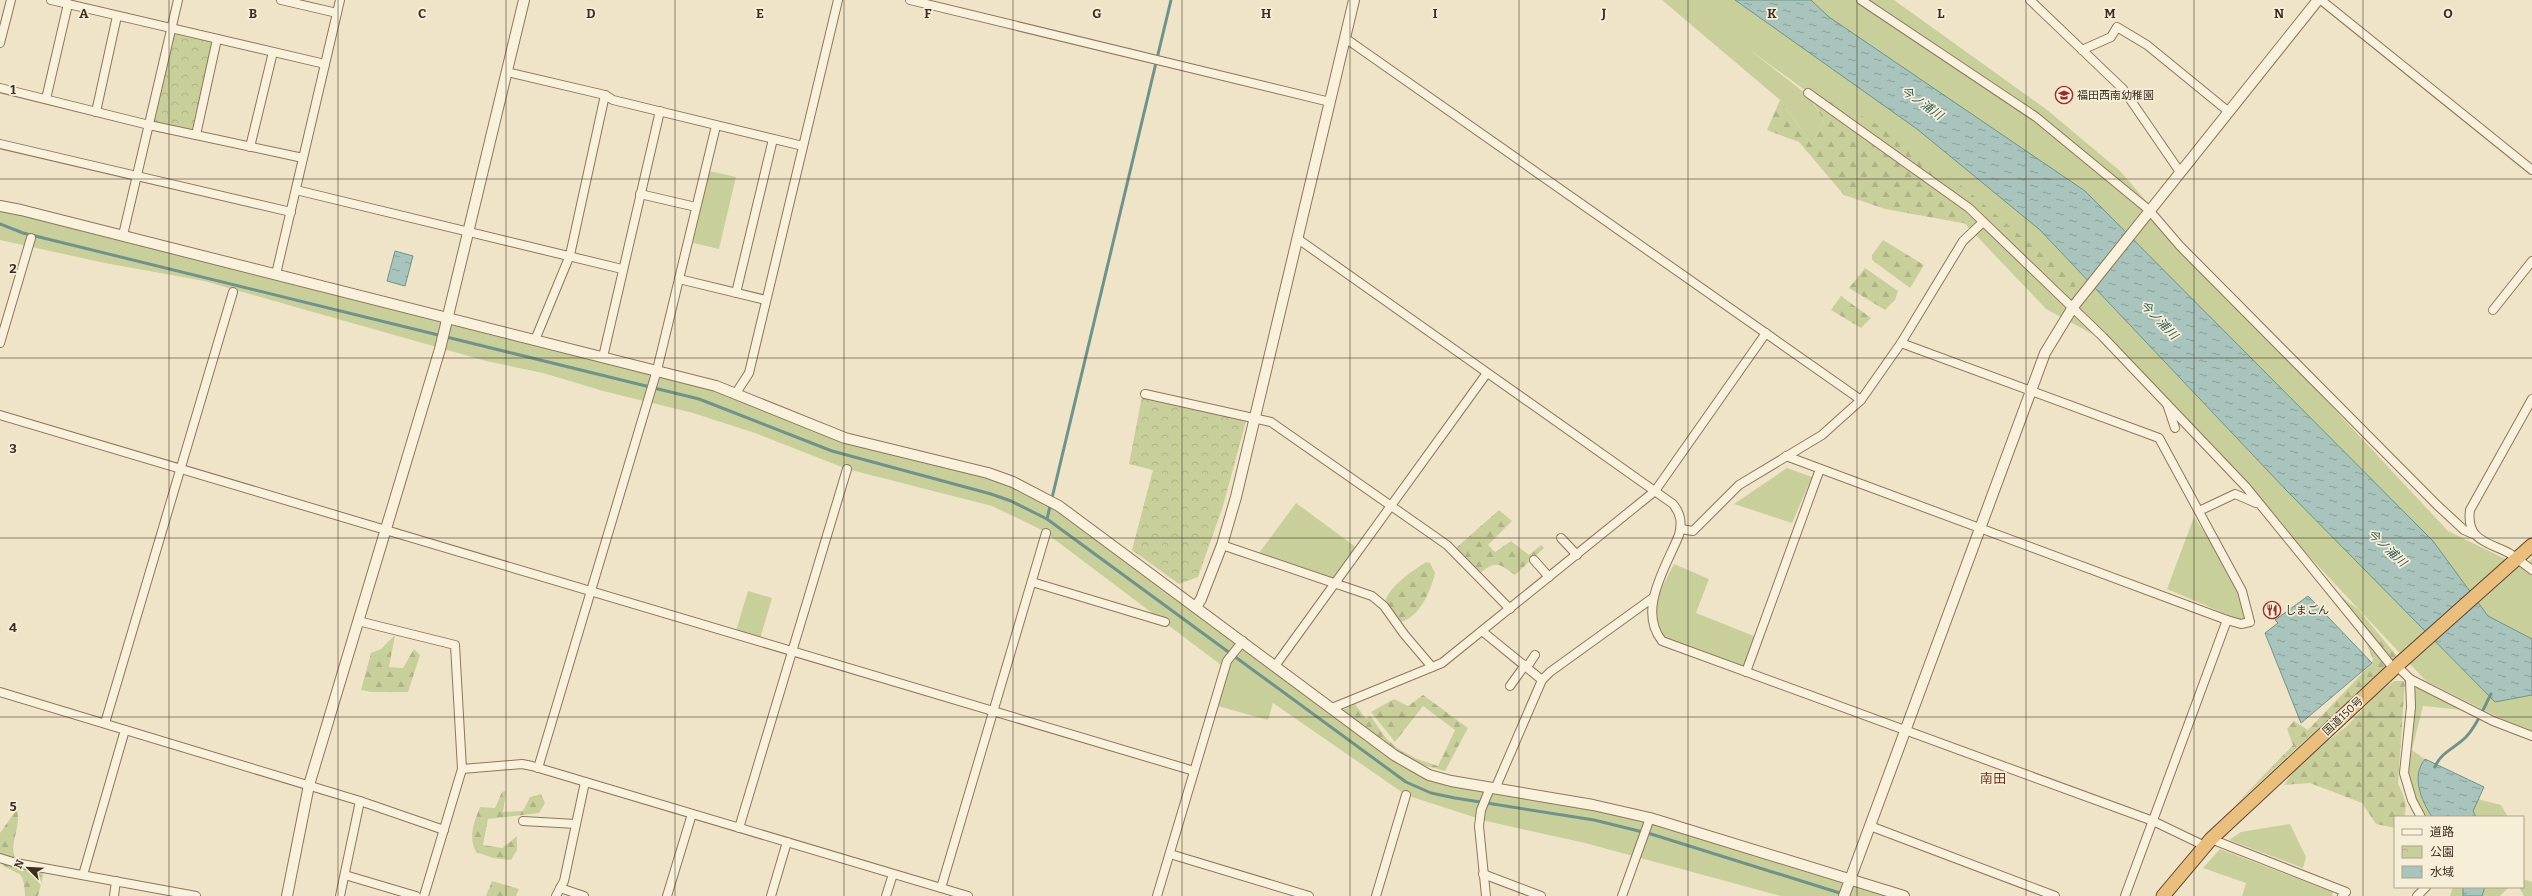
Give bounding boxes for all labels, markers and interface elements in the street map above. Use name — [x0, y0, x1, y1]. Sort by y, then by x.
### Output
text: A — [79, 6, 89, 21]
text: B — [249, 6, 257, 21]
text: C — [418, 6, 426, 21]
text: D — [586, 6, 596, 21]
text: E — [756, 6, 764, 21]
text: F — [924, 6, 932, 21]
text: G — [1092, 6, 1102, 21]
text: H — [1261, 6, 1271, 21]
text: I — [1433, 6, 1438, 21]
text: J — [1601, 6, 1607, 21]
text: K — [1767, 6, 1777, 21]
text: L — [1937, 6, 1945, 21]
text: M — [2104, 6, 2116, 21]
text: N — [2274, 6, 2284, 21]
text: O — [2443, 6, 2453, 21]
text: 1 — [10, 82, 16, 97]
water label: 今ノ浦川 — [1898, 83, 1947, 124]
school or university icon: 福田西南幼稚園 — [2054, 85, 2074, 105]
place label: 福田西南幼稚園 — [2077, 89, 2154, 102]
text: 2 — [9, 261, 17, 276]
water label: 今ノ浦川 — [2137, 298, 2182, 344]
text: 3 — [9, 441, 17, 456]
water label: 今ノ浦川 — [2365, 527, 2411, 571]
restaurant icon: しまごん — [2262, 600, 2282, 620]
place label: しまごん — [2285, 604, 2329, 617]
text: 4 — [9, 620, 17, 635]
street label: 国道150号 — [2320, 694, 2366, 738]
district label: 南田 — [1980, 771, 2006, 786]
text: 5 — [9, 799, 17, 814]
legend — [2394, 816, 2524, 888]
text: 道路 — [2430, 825, 2454, 839]
text: 公園 — [2430, 845, 2454, 859]
north arrow — [8, 848, 48, 888]
text: N — [12, 857, 27, 871]
text: 水域 — [2430, 865, 2454, 879]

